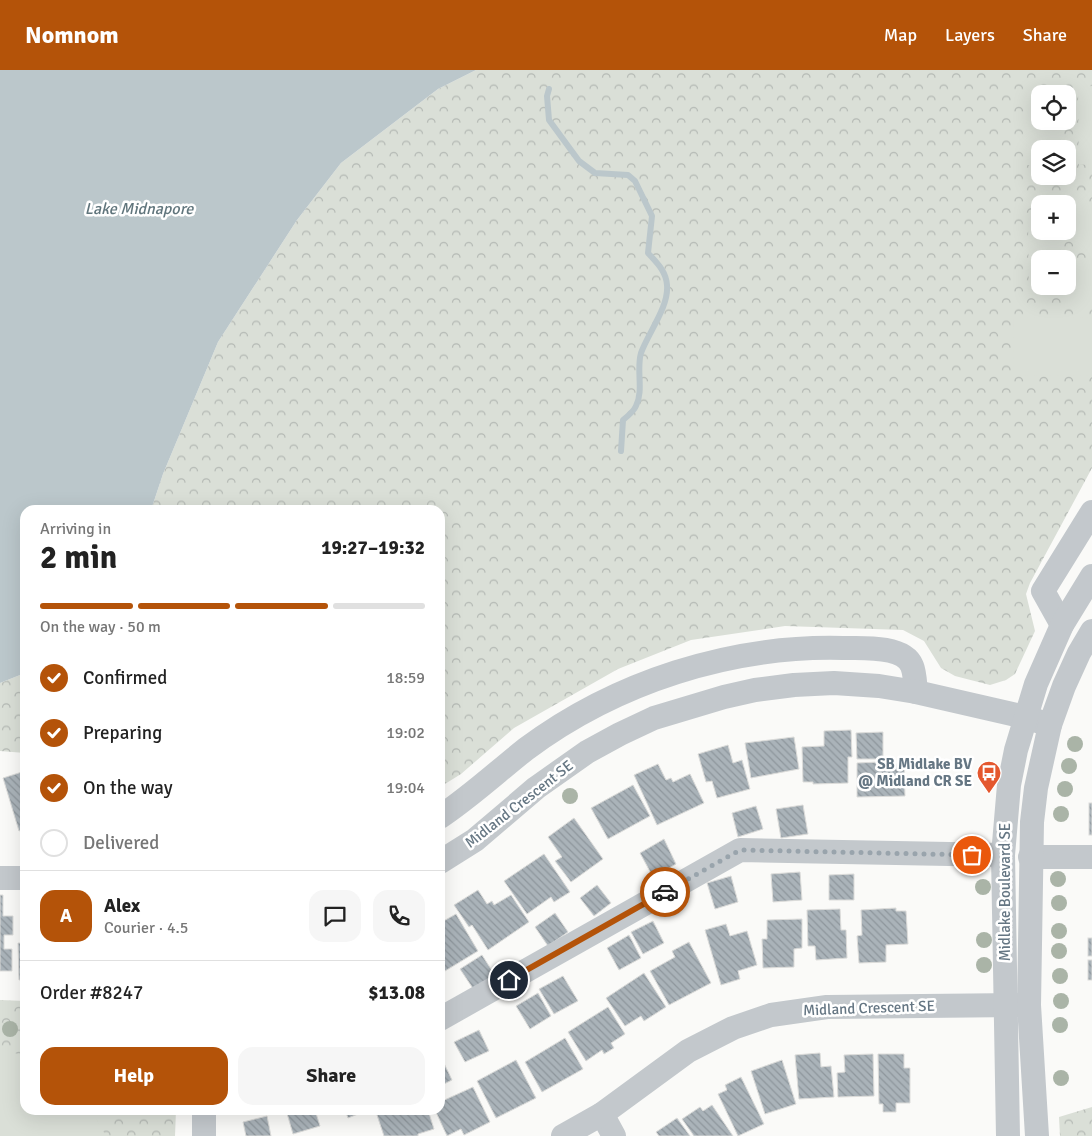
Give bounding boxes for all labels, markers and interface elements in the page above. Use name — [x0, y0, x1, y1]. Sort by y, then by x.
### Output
text: Nomnom — [25, 20, 119, 50]
text: Map — [884, 24, 917, 46]
text: Layers — [945, 24, 995, 46]
text: Share — [1023, 24, 1067, 46]
map controls — [1031, 85, 1076, 295]
button: locate — [1031, 85, 1076, 130]
button: layers — [1031, 140, 1076, 185]
button: + — [1031, 195, 1076, 240]
water label: Lake Midnapore — [85, 199, 194, 219]
button: − — [1031, 250, 1076, 295]
text: Arriving in — [40, 519, 111, 539]
text: 19:27–19:32 — [321, 536, 425, 560]
text: 2 min — [40, 538, 117, 577]
text: On the way · 50 m — [40, 617, 161, 637]
icon: check — [40, 664, 68, 692]
text: Confirmed — [83, 666, 167, 690]
text: 18:59 — [386, 668, 425, 688]
icon: check — [40, 719, 68, 747]
text: Preparing — [83, 721, 162, 745]
text: 19:02 — [386, 723, 425, 743]
place label: SB Midlake BV @ Midland CR SE — [858, 755, 972, 790]
street label: Midland Crescent SE — [461, 756, 577, 852]
bus stop icon: SB Midlake BV @ Midland CR SE — [976, 760, 1002, 794]
icon: check — [40, 774, 68, 802]
text: On the way — [83, 776, 173, 800]
text: 19:04 — [386, 778, 425, 798]
street label: Midlake Boulevard SE — [996, 823, 1014, 961]
text: Delivered — [83, 831, 159, 855]
pin — [951, 834, 993, 876]
icon: bag — [958, 841, 986, 869]
courier — [640, 867, 690, 917]
icon: car — [651, 878, 679, 906]
button: chat — [309, 890, 361, 942]
button: phone — [373, 890, 425, 942]
text: Alex — [104, 894, 140, 918]
text: A — [60, 904, 72, 928]
text: Courier · 4.5 — [104, 918, 188, 938]
pin — [488, 959, 530, 1001]
icon: home — [495, 966, 523, 994]
text: Order #8247 — [40, 981, 143, 1005]
text: $13.08 — [368, 981, 425, 1005]
street label: Midland Crescent SE — [803, 997, 935, 1019]
button: Help — [40, 1047, 228, 1105]
button: Share — [238, 1047, 425, 1105]

